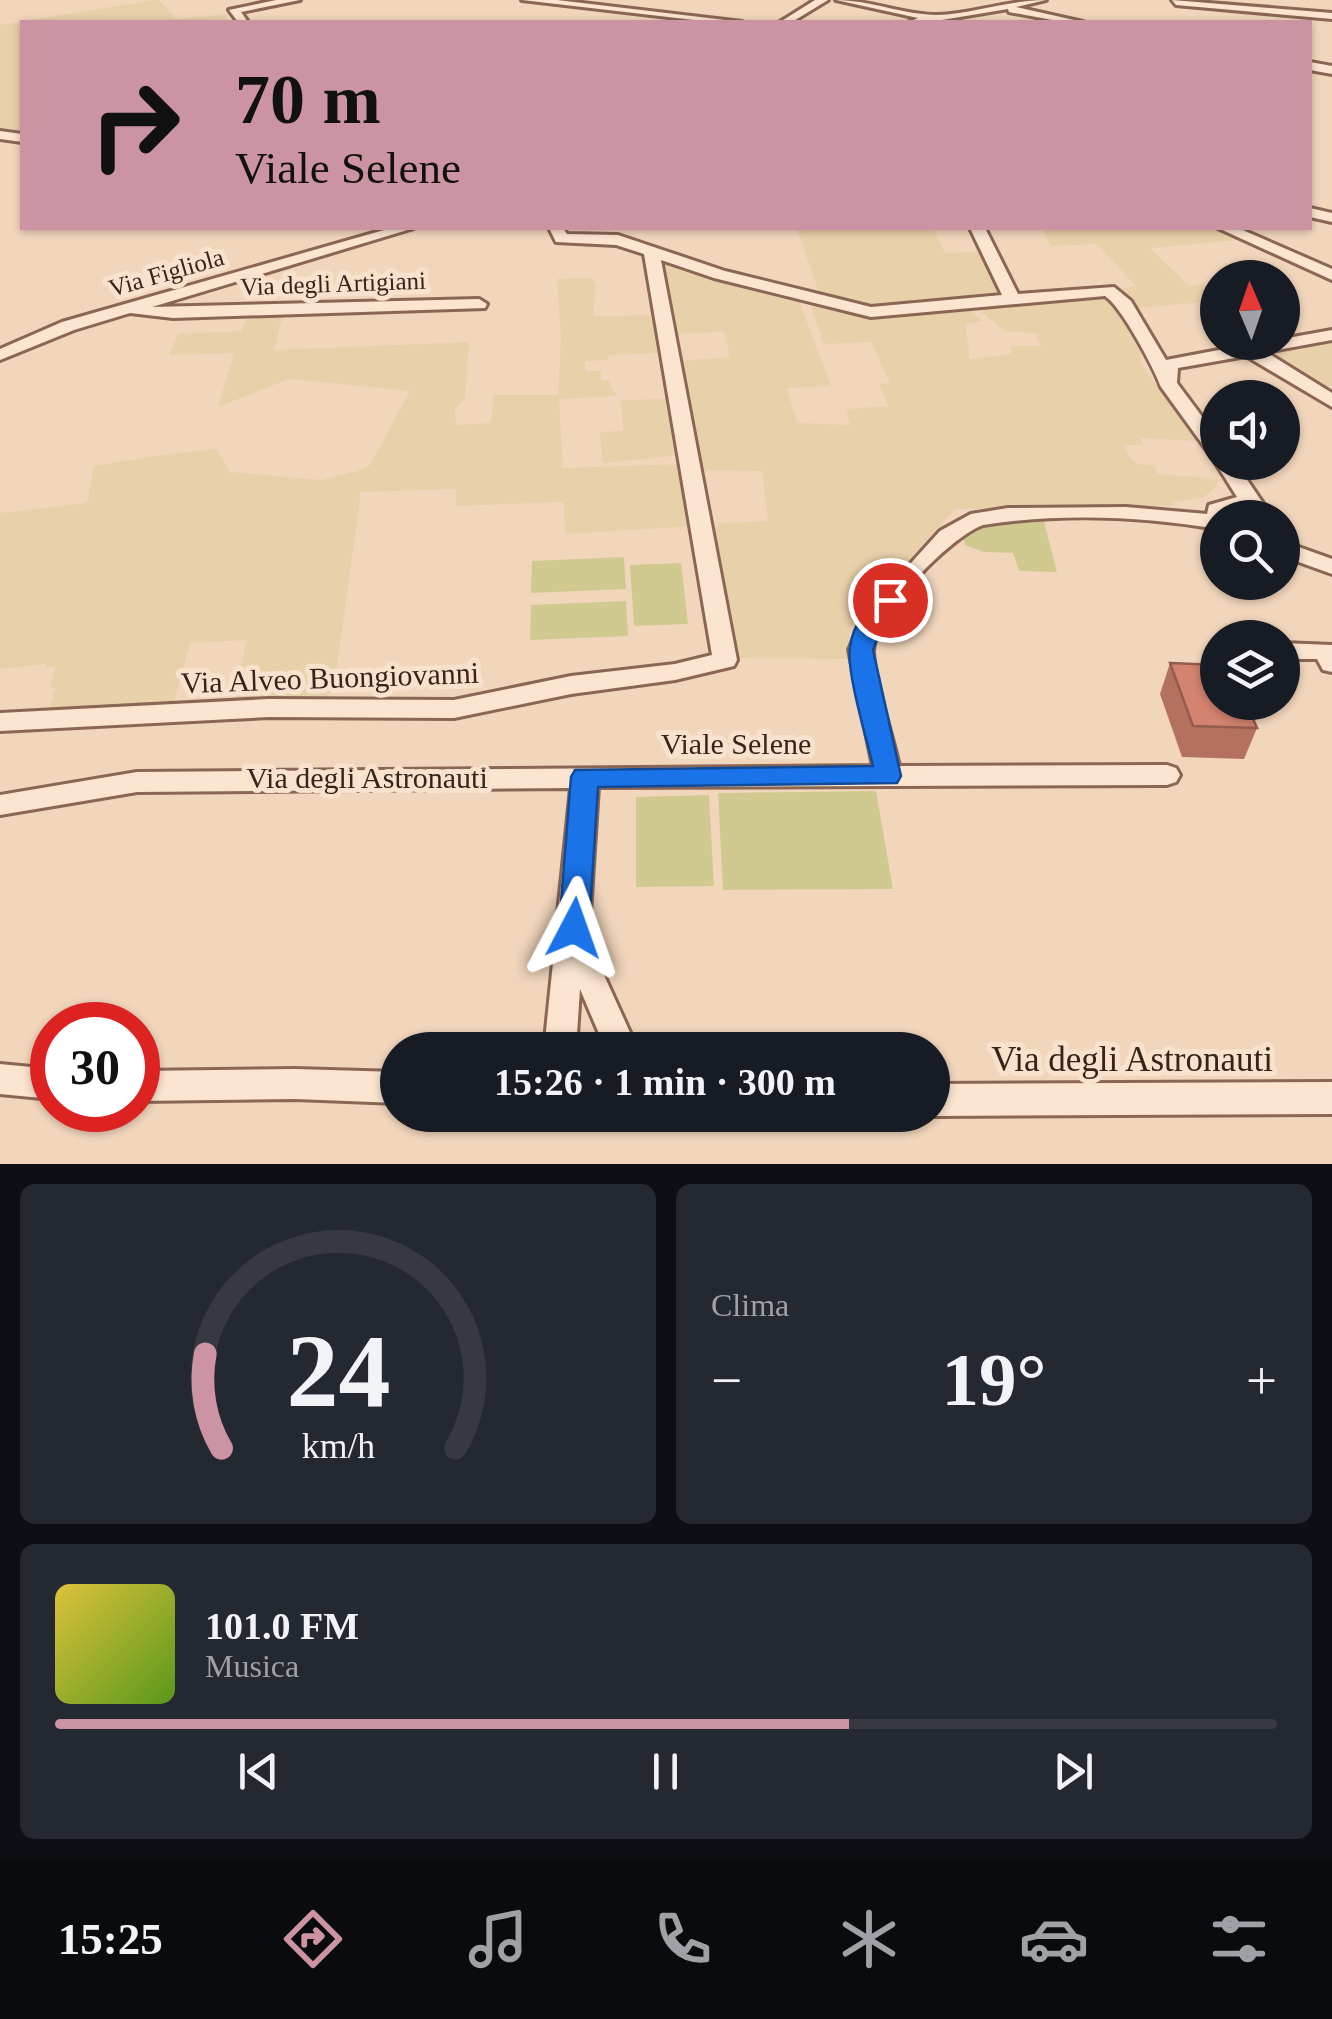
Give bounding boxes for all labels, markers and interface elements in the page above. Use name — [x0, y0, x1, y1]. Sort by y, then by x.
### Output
icon: right — [70, 60, 200, 190]
text: 70 m — [235, 61, 381, 138]
text: Viale Selene — [235, 143, 461, 193]
street label: Via Figliola — [105, 243, 227, 302]
north arrow — [1200, 260, 1300, 360]
map controls — [1200, 260, 1300, 720]
street label: Via degli Artigiani — [240, 267, 426, 300]
button: sound — [1200, 380, 1300, 480]
button: search — [1200, 500, 1300, 600]
pin — [848, 558, 933, 643]
icon: arrive — [863, 573, 918, 628]
button: layers — [1200, 620, 1300, 720]
street label: Via Alveo Buongiovanni — [180, 656, 480, 699]
street label: Viale Selene — [661, 727, 811, 760]
street label: Via degli Astronauti — [246, 761, 488, 794]
position arrow — [522, 876, 626, 980]
speed limit sign: 30 — [30, 1002, 160, 1132]
street label: Via degli Astronauti — [991, 1040, 1273, 1079]
text: 15:26 · 1 min · 300 m — [494, 1061, 836, 1103]
text: Clima — [711, 1287, 789, 1323]
text: 24 — [286, 1313, 390, 1428]
text: 19° — [942, 1338, 1047, 1421]
text: − — [711, 1350, 742, 1411]
text: + — [1246, 1350, 1277, 1411]
text: km/h — [301, 1426, 375, 1466]
text: 101.0 FM — [205, 1605, 359, 1647]
text: Musica — [205, 1648, 299, 1684]
icon: previous — [231, 1744, 286, 1799]
icon: pause — [638, 1744, 693, 1799]
icon: next — [1046, 1744, 1101, 1799]
icon: directions — [278, 1904, 348, 1974]
icon: music — [463, 1904, 533, 1974]
icon: phone — [648, 1904, 718, 1974]
icon: climate — [834, 1904, 904, 1974]
icon: car — [1019, 1904, 1089, 1974]
icon: filters — [1204, 1904, 1274, 1974]
text: 15:25 — [58, 1914, 163, 1964]

